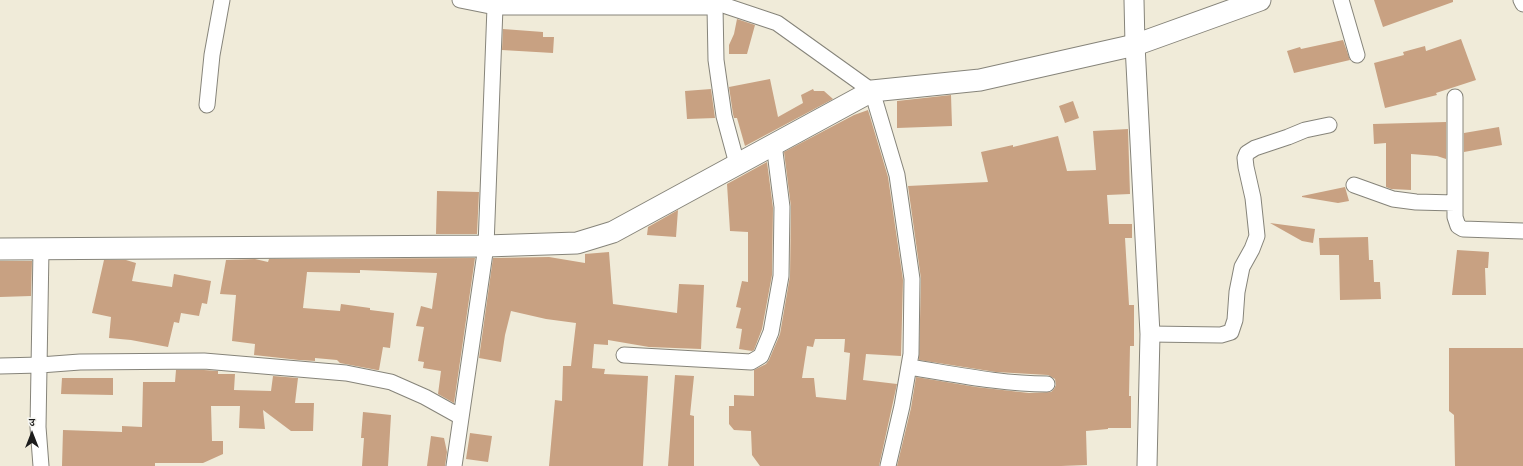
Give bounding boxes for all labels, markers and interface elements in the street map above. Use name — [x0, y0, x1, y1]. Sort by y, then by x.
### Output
north arrow — [12, 414, 52, 454]
text: उ — [29, 415, 35, 429]

